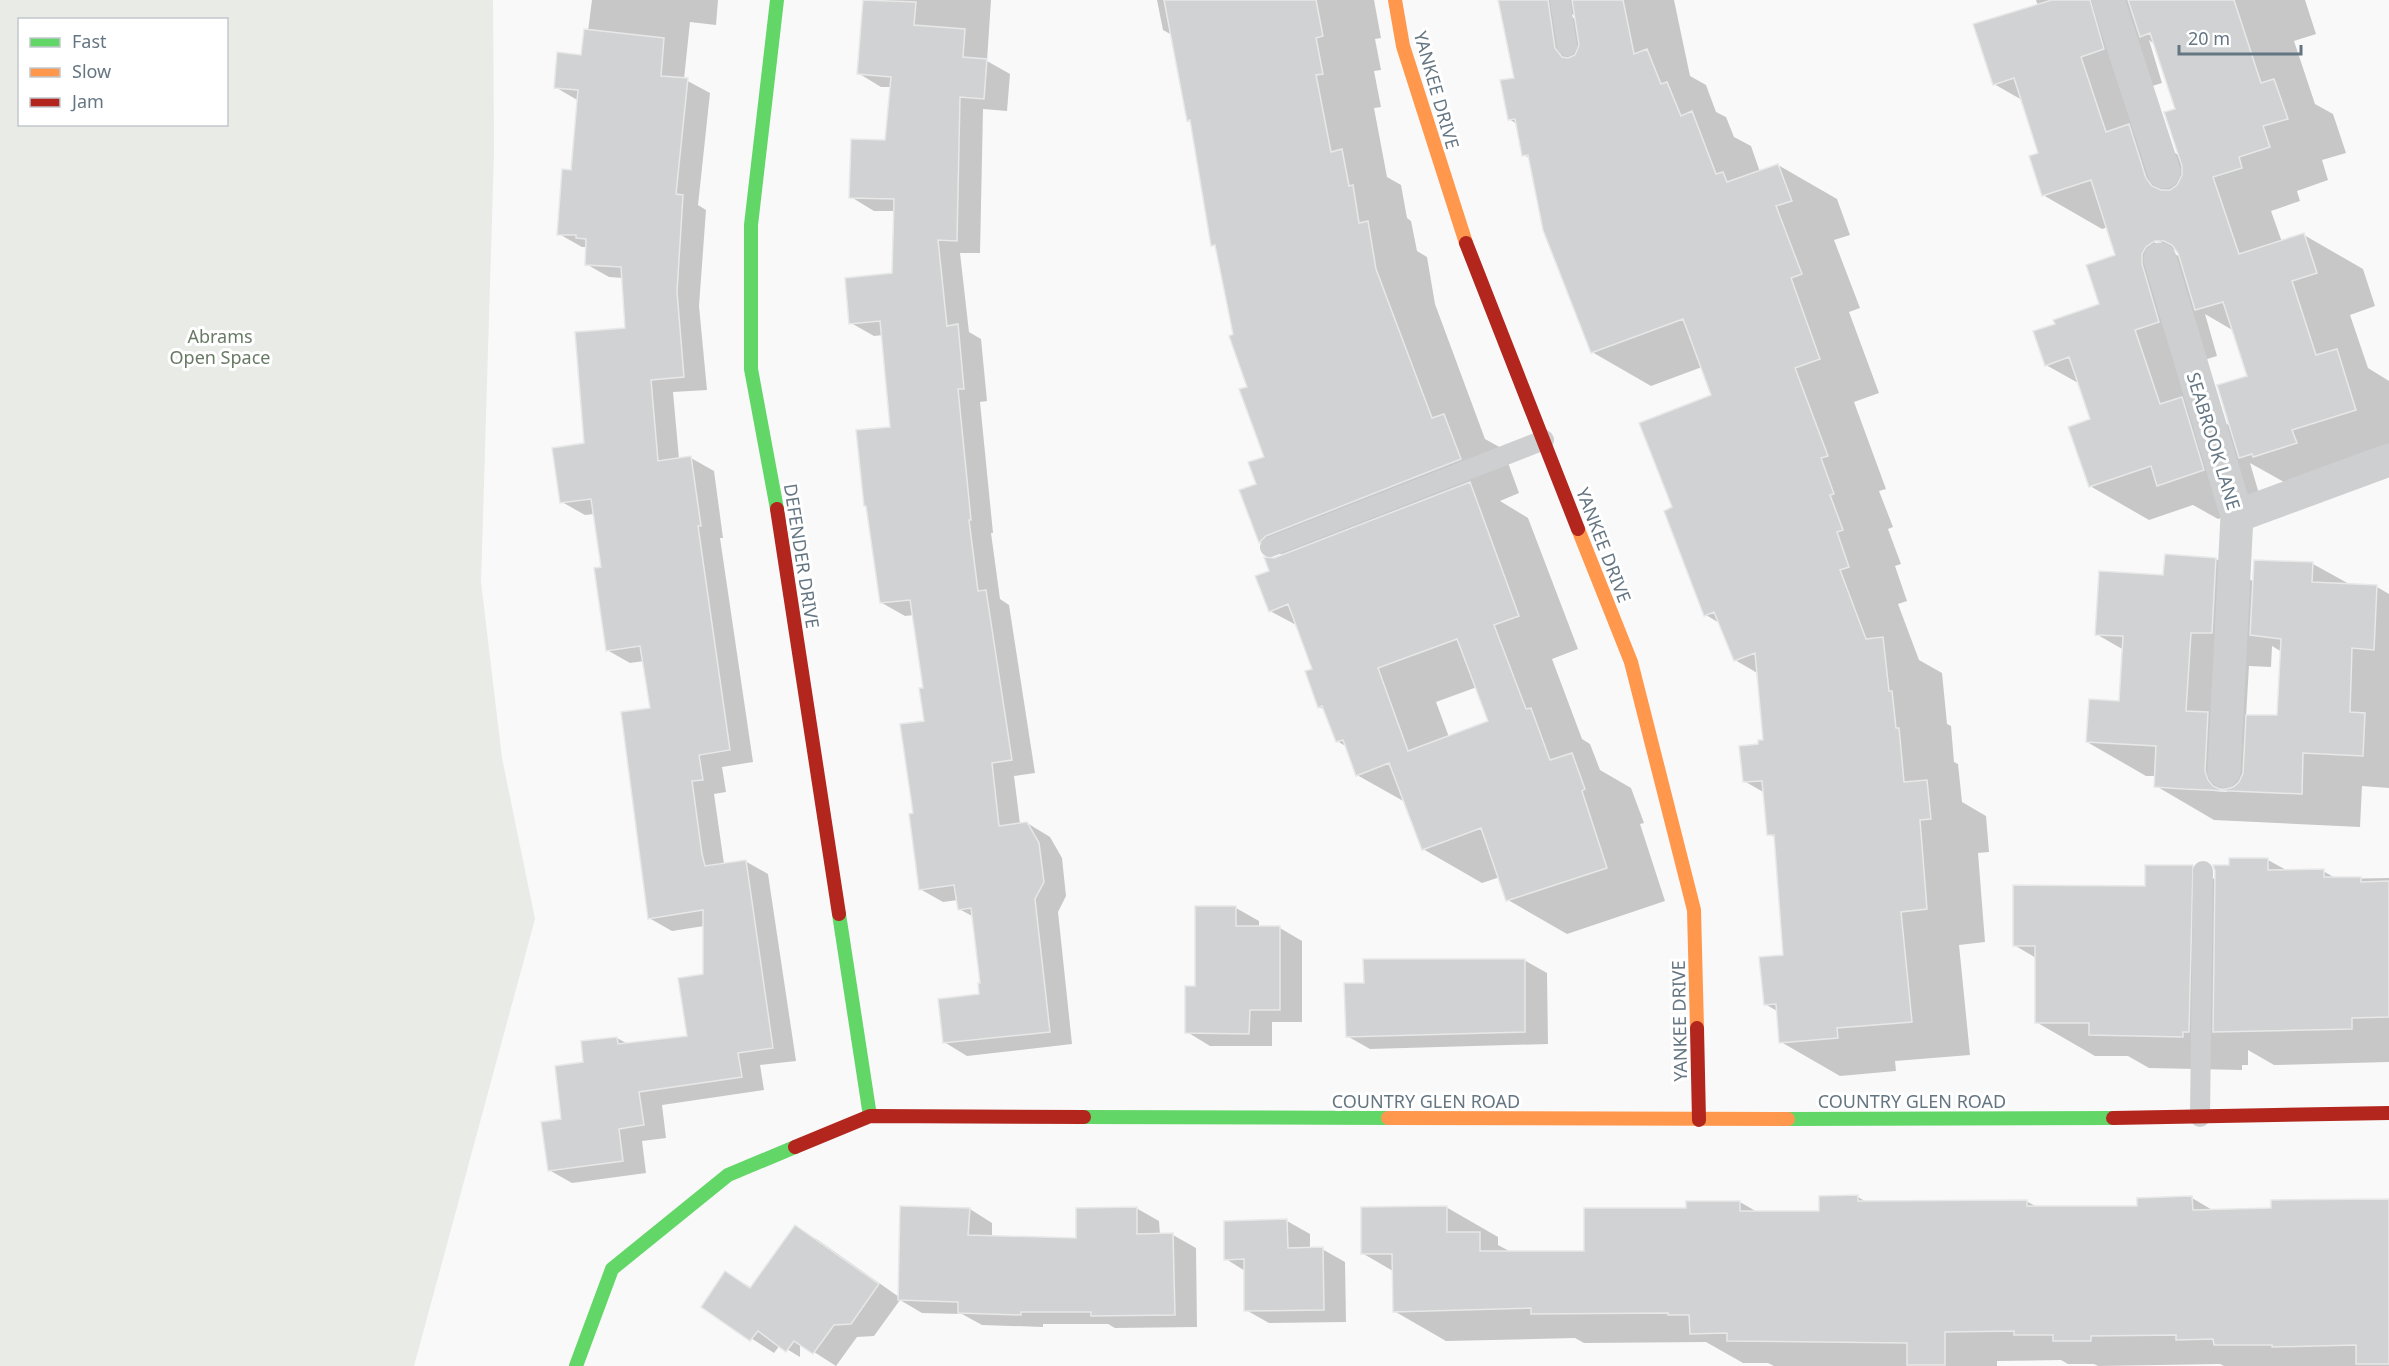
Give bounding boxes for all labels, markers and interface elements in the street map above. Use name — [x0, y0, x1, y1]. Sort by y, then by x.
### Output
legend — [18, 18, 228, 126]
scale bar — [2179, 18, 2300, 56]
text: 20 m — [2188, 26, 2230, 50]
street label: YANKEE DRIVE — [1409, 28, 1465, 152]
text: Fast — [72, 29, 107, 53]
text: Slow — [72, 59, 111, 83]
text: Jam — [70, 89, 104, 113]
park label: Abrams Open Space — [170, 324, 270, 369]
street label: SEABROOK LANE — [2182, 369, 2246, 513]
street label: DEFENDER DRIVE — [779, 482, 825, 630]
street label: YANKEE DRIVE — [1571, 484, 1637, 606]
street label: YANKEE DRIVE — [1666, 960, 1692, 1082]
street label: COUNTRY GLEN ROAD — [1332, 1089, 1520, 1113]
street label: COUNTRY GLEN ROAD — [1818, 1089, 2006, 1113]

